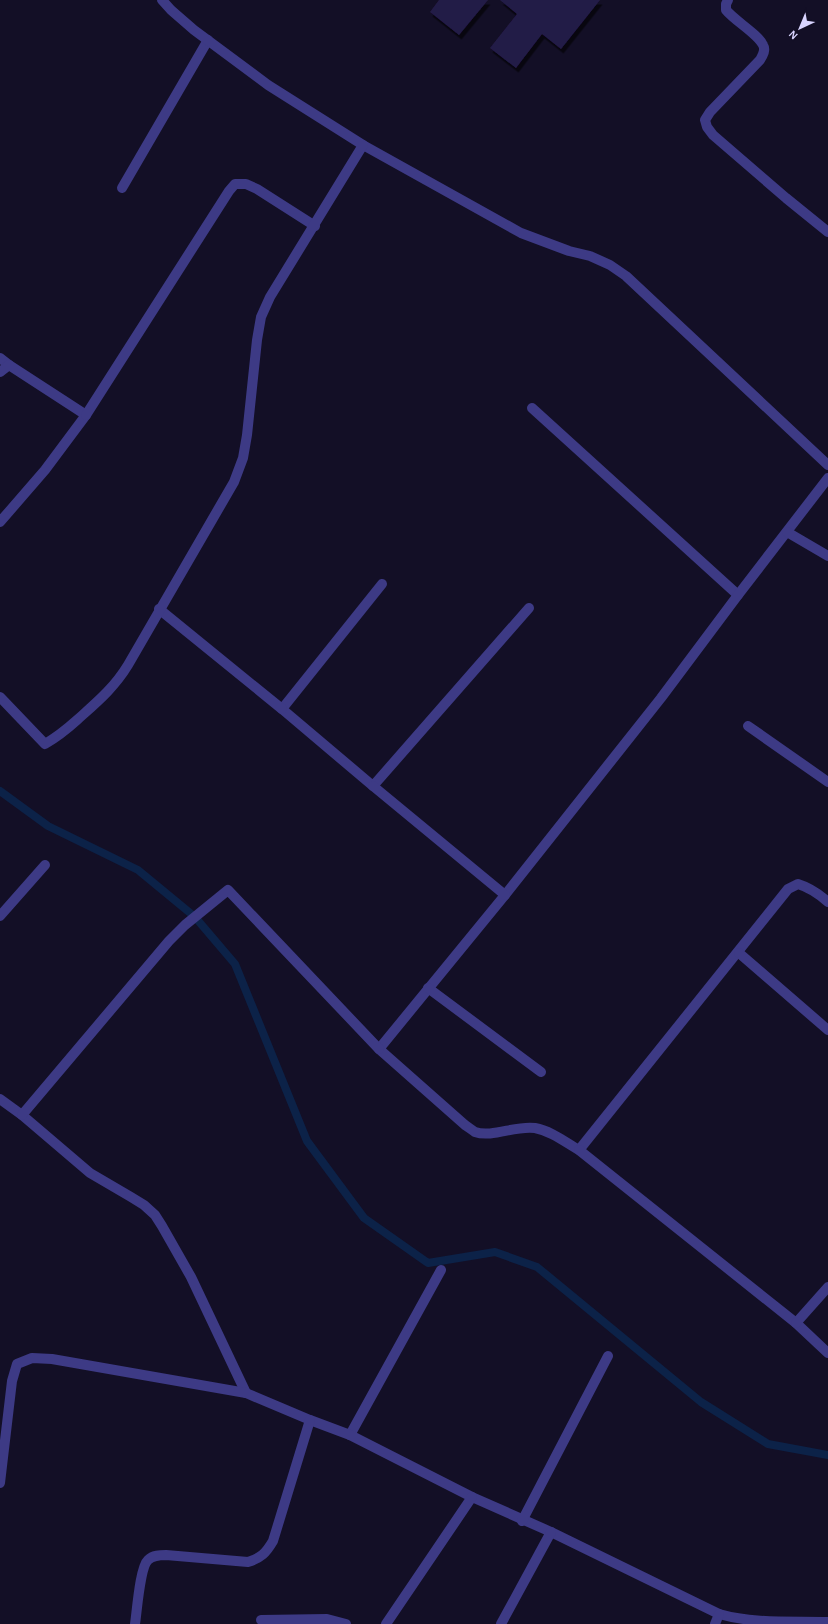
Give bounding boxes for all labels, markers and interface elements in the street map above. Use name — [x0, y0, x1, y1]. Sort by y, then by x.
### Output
north arrow — [780, 8, 820, 48]
text: N — [787, 28, 800, 41]

